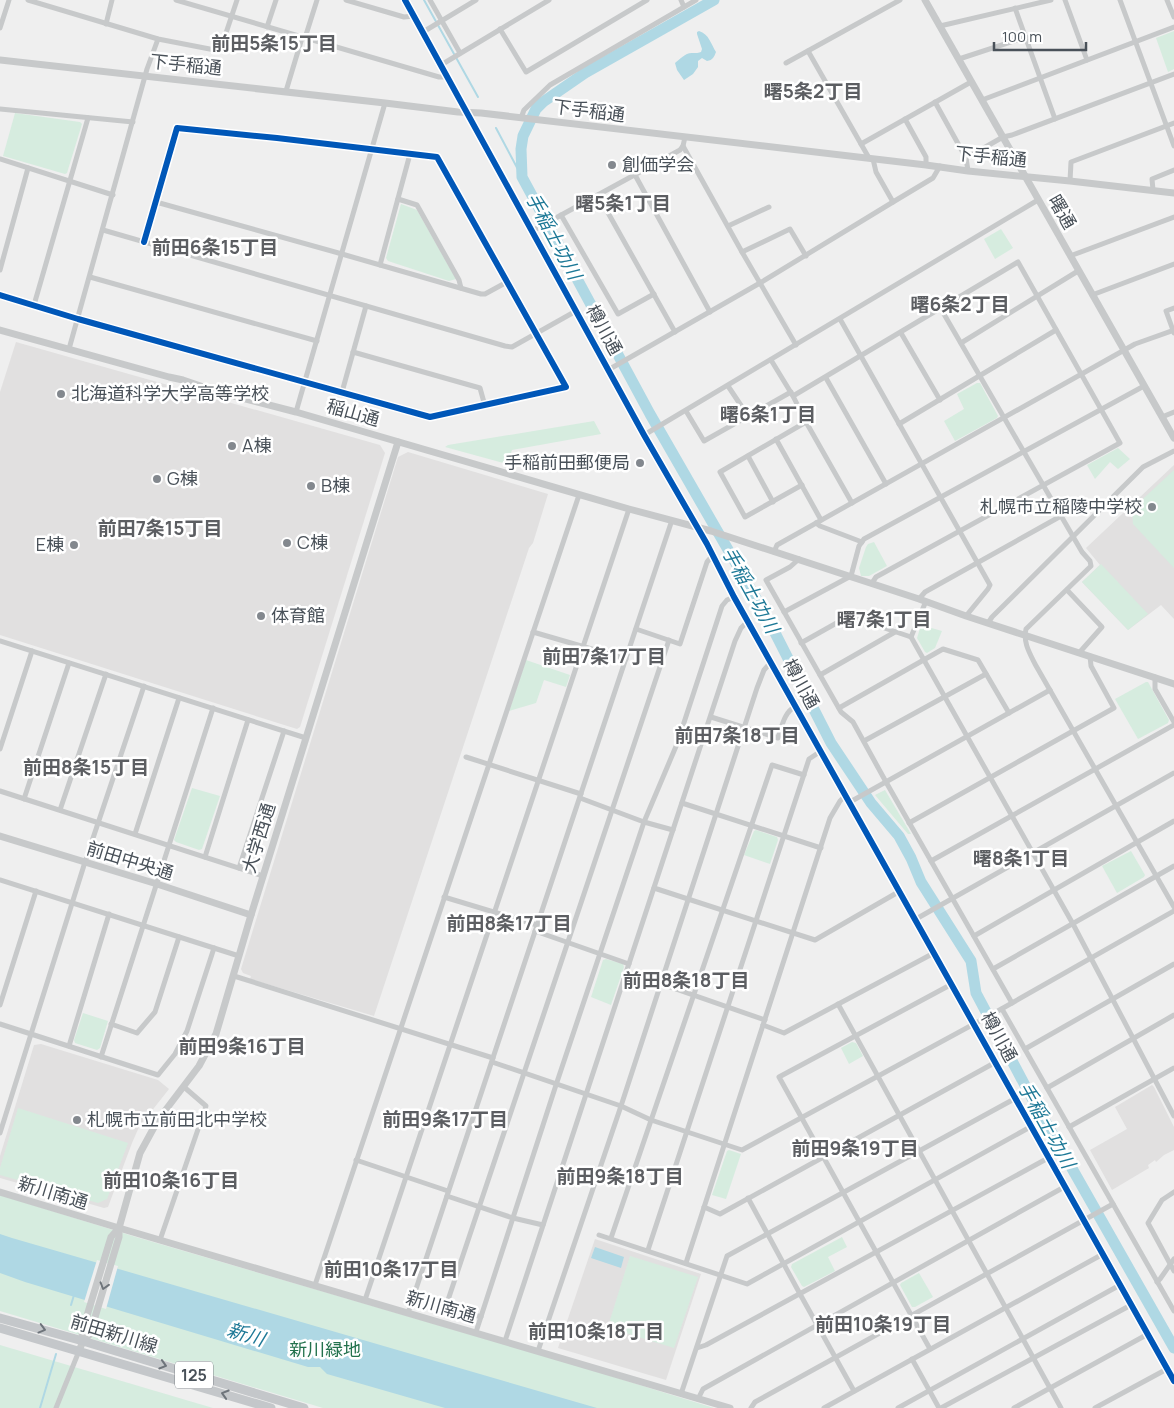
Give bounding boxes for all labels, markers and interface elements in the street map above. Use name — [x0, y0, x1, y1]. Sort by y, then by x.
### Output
scale bar — [994, 20, 1086, 52]
text: 100 m — [1002, 26, 1042, 47]
district label: 前田5条15丁目 — [211, 30, 337, 56]
street label: 下手稲通 — [149, 48, 223, 80]
district label: 曙5条2丁目 — [764, 78, 862, 104]
street label: 下手稲通 — [552, 94, 626, 126]
street label: 下手稲通 — [954, 140, 1028, 172]
place label: 創価学会 — [622, 152, 694, 176]
marker: 創価学会 — [606, 159, 618, 171]
water label: 手稲土功川 — [520, 188, 589, 286]
district label: 曙5条1丁目 — [575, 190, 671, 216]
street label: 曙通 — [1043, 190, 1082, 233]
district label: 前田6条15丁目 — [152, 234, 278, 260]
district label: 曙6条2丁目 — [910, 291, 1010, 317]
street label: 樽川通 — [581, 300, 628, 359]
place label: 北海道科学大学高等学校 — [71, 381, 269, 405]
marker: 北海道科学大学高等学校 — [55, 388, 67, 400]
street label: 稲山通 — [324, 393, 383, 431]
district label: 曙6条1丁目 — [720, 401, 816, 427]
place label: A棟 — [242, 433, 271, 457]
marker: A棟 — [226, 440, 238, 452]
place label: 手稲前田郵便局 — [504, 450, 630, 474]
marker: 手稲前田郵便局 — [634, 457, 646, 469]
place label: G棟 — [167, 466, 198, 490]
marker: G棟 — [151, 473, 163, 485]
place label: B棟 — [321, 473, 350, 497]
marker: B棟 — [305, 480, 317, 492]
place label: 札幌市立稲陵中学校 — [980, 494, 1142, 518]
marker: 札幌市立稲陵中学校 — [1146, 501, 1158, 513]
district label: 前田7条15丁目 — [98, 515, 222, 541]
place label: C棟 — [297, 530, 328, 554]
place label: E棟 — [36, 532, 64, 556]
marker: C棟 — [281, 537, 293, 549]
marker: E棟 — [68, 539, 80, 551]
water label: 手稲土功川 — [717, 542, 786, 640]
place label: 体育館 — [271, 603, 325, 627]
district label: 曙7条1丁目 — [837, 606, 931, 632]
marker: 体育館 — [255, 610, 267, 622]
district label: 前田7条17丁目 — [542, 643, 666, 669]
street label: 樽川通 — [778, 654, 825, 713]
district label: 前田7条18丁目 — [674, 722, 800, 748]
district label: 前田8条15丁目 — [23, 754, 149, 780]
street label: 大学西通 — [236, 800, 280, 876]
street label: 前田中央通 — [84, 835, 177, 885]
district label: 曙8条1丁目 — [973, 845, 1069, 871]
district label: 前田8条17丁目 — [446, 910, 572, 936]
district label: 前田8条18丁目 — [623, 967, 749, 993]
street label: 樽川通 — [976, 1007, 1023, 1066]
district label: 前田9条16丁目 — [179, 1033, 305, 1059]
water label: 手稲土功川 — [1013, 1077, 1082, 1175]
district label: 前田9条17丁目 — [382, 1106, 508, 1132]
place label: 札幌市立前田北中学校 — [87, 1107, 267, 1131]
marker: 札幌市立前田北中学校 — [71, 1114, 83, 1126]
district label: 前田9条19丁目 — [792, 1135, 918, 1161]
district label: 前田9条18丁目 — [557, 1163, 683, 1189]
district label: 前田10条16丁目 — [103, 1167, 239, 1193]
street label: 新川南通 — [15, 1170, 91, 1214]
district label: 前田10条17丁目 — [324, 1256, 458, 1282]
one-way arrow — [100, 1281, 110, 1289]
street label: 新川南通 — [403, 1285, 479, 1327]
street label: 前田新川線 — [68, 1308, 161, 1358]
district label: 前田10条19丁目 — [815, 1311, 951, 1337]
water label: 新川 — [224, 1316, 270, 1353]
district label: 前田10条18丁目 — [528, 1318, 664, 1344]
one-way arrow — [37, 1324, 45, 1334]
park label: 新川緑地 — [289, 1337, 361, 1361]
one-way arrow — [159, 1360, 167, 1370]
road number: 125 — [175, 1362, 213, 1388]
one-way arrow — [221, 1389, 229, 1399]

